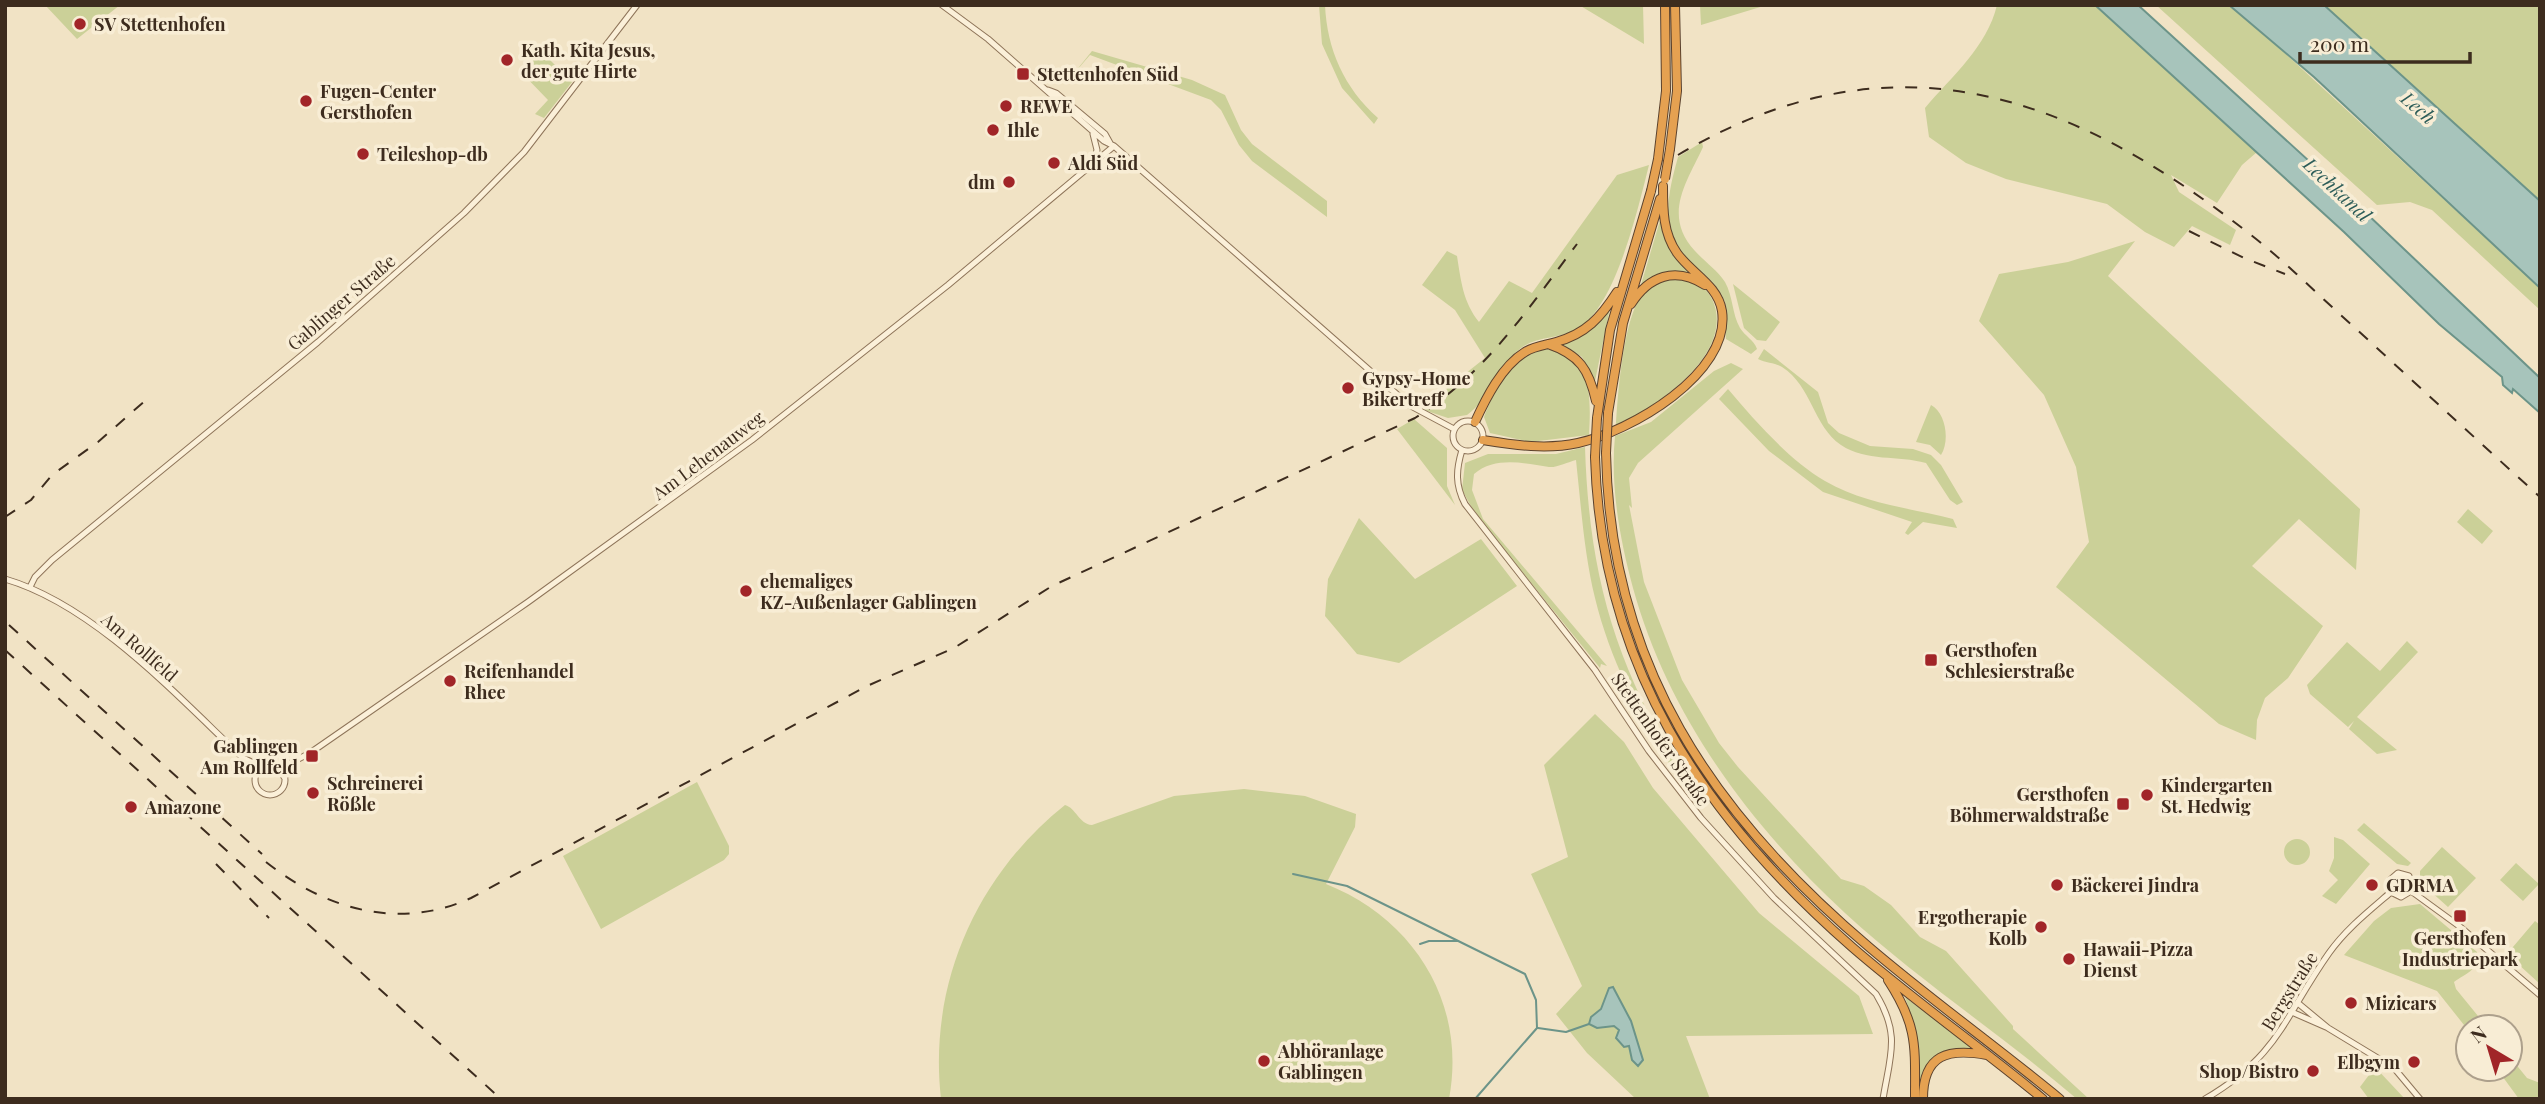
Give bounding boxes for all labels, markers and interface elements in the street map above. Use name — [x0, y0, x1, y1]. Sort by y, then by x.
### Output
place label: SV Stettenhofen — [94, 12, 225, 36]
marker: SV Stettenhofen — [72, 16, 88, 32]
scale bar — [2300, 21, 2470, 65]
text: 200 m — [2310, 29, 2369, 57]
place label: Kath. Kita Jesus, der gute Hirte — [521, 38, 656, 83]
marker: Kath. Kita Jesus, der gute Hirte — [499, 52, 515, 68]
place label: Stettenhofen Süd — [1037, 62, 1179, 86]
marker: Stettenhofen Süd — [1015, 66, 1031, 82]
place label: Fugen-Center Gersthofen — [320, 79, 437, 124]
water label: Lech — [2395, 84, 2442, 129]
marker: Fugen-Center Gersthofen — [298, 93, 314, 109]
place label: REWE — [1020, 94, 1073, 118]
marker: REWE — [998, 98, 1014, 114]
place label: Ihle — [1007, 118, 1039, 142]
marker: Ihle — [985, 122, 1001, 138]
place label: Teileshop-db — [377, 142, 488, 166]
marker: Teileshop-db — [355, 146, 371, 162]
water label: Lechkanal — [2298, 150, 2378, 228]
place label: Aldi Süd — [1067, 151, 1138, 175]
marker: Aldi Süd — [1046, 155, 1062, 171]
place label: dm — [968, 170, 996, 194]
marker: dm — [1001, 174, 1017, 190]
street label: Gablinger Straße — [282, 248, 400, 356]
place label: Gypsy-Home Bikertreff — [1362, 366, 1471, 411]
marker: Gypsy-Home Bikertreff — [1340, 380, 1356, 396]
street label: Am Lehenauweg — [647, 405, 769, 505]
place label: ehemaliges KZ-Außenlager Gablingen — [760, 569, 977, 614]
marker: ehemaliges KZ-Außenlager Gablingen — [738, 583, 754, 599]
street label: Am Rollfeld — [96, 607, 184, 687]
place label: Gersthofen Schlesierstraße — [1945, 638, 2075, 683]
marker: Gersthofen Schlesierstraße — [1923, 652, 1939, 668]
place label: Reifenhandel Rhee — [464, 659, 574, 704]
street label: Stettenhofer Straße — [1606, 668, 1716, 810]
marker: Reifenhandel Rhee — [442, 673, 458, 689]
place label: Gablingen Am Rollfeld — [199, 734, 298, 779]
marker: Gablingen Am Rollfeld — [304, 748, 320, 764]
place label: Schreinerei Rößle — [327, 771, 424, 816]
place label: Kindergarten St. Hedwig — [2161, 773, 2273, 818]
place label: Gersthofen Böhmerwaldstraße — [1950, 782, 2109, 827]
marker: Schreinerei Rößle — [305, 785, 321, 801]
marker: Kindergarten St. Hedwig — [2139, 787, 2155, 803]
place label: Amazone — [144, 795, 221, 819]
marker: Gersthofen Böhmerwaldstraße — [2115, 796, 2131, 812]
marker: Amazone — [123, 799, 139, 815]
place label: Bäckerei Jindra — [2071, 873, 2200, 897]
place label: GDRMA — [2386, 873, 2455, 897]
marker: Bäckerei Jindra — [2049, 877, 2065, 893]
marker: GDRMA — [2364, 877, 2380, 893]
place label: Ergotherapie Kolb — [1918, 905, 2027, 950]
marker: Gersthofen Industriepark — [2452, 908, 2468, 924]
marker: Ergotherapie Kolb — [2033, 919, 2049, 935]
place label: Gersthofen Industriepark — [2402, 926, 2518, 971]
place label: Hawaii-Pizza Dienst — [2083, 937, 2194, 982]
street label: Bergstraße — [2255, 947, 2323, 1035]
marker: Hawaii-Pizza Dienst — [2061, 951, 2077, 967]
place label: Mizicars — [2365, 991, 2437, 1015]
marker: Mizicars — [2343, 995, 2359, 1011]
north arrow — [2454, 1013, 2524, 1083]
text: N — [2465, 1019, 2492, 1048]
place label: Abhöranlage Gablingen — [1277, 1039, 1384, 1084]
place label: Elbgym — [2337, 1050, 2401, 1074]
marker: Abhöranlage Gablingen — [1256, 1053, 1272, 1069]
marker: Elbgym — [2406, 1054, 2422, 1070]
place label: Shop/Bistro — [2199, 1059, 2299, 1083]
marker: Shop/Bistro — [2305, 1063, 2321, 1079]

